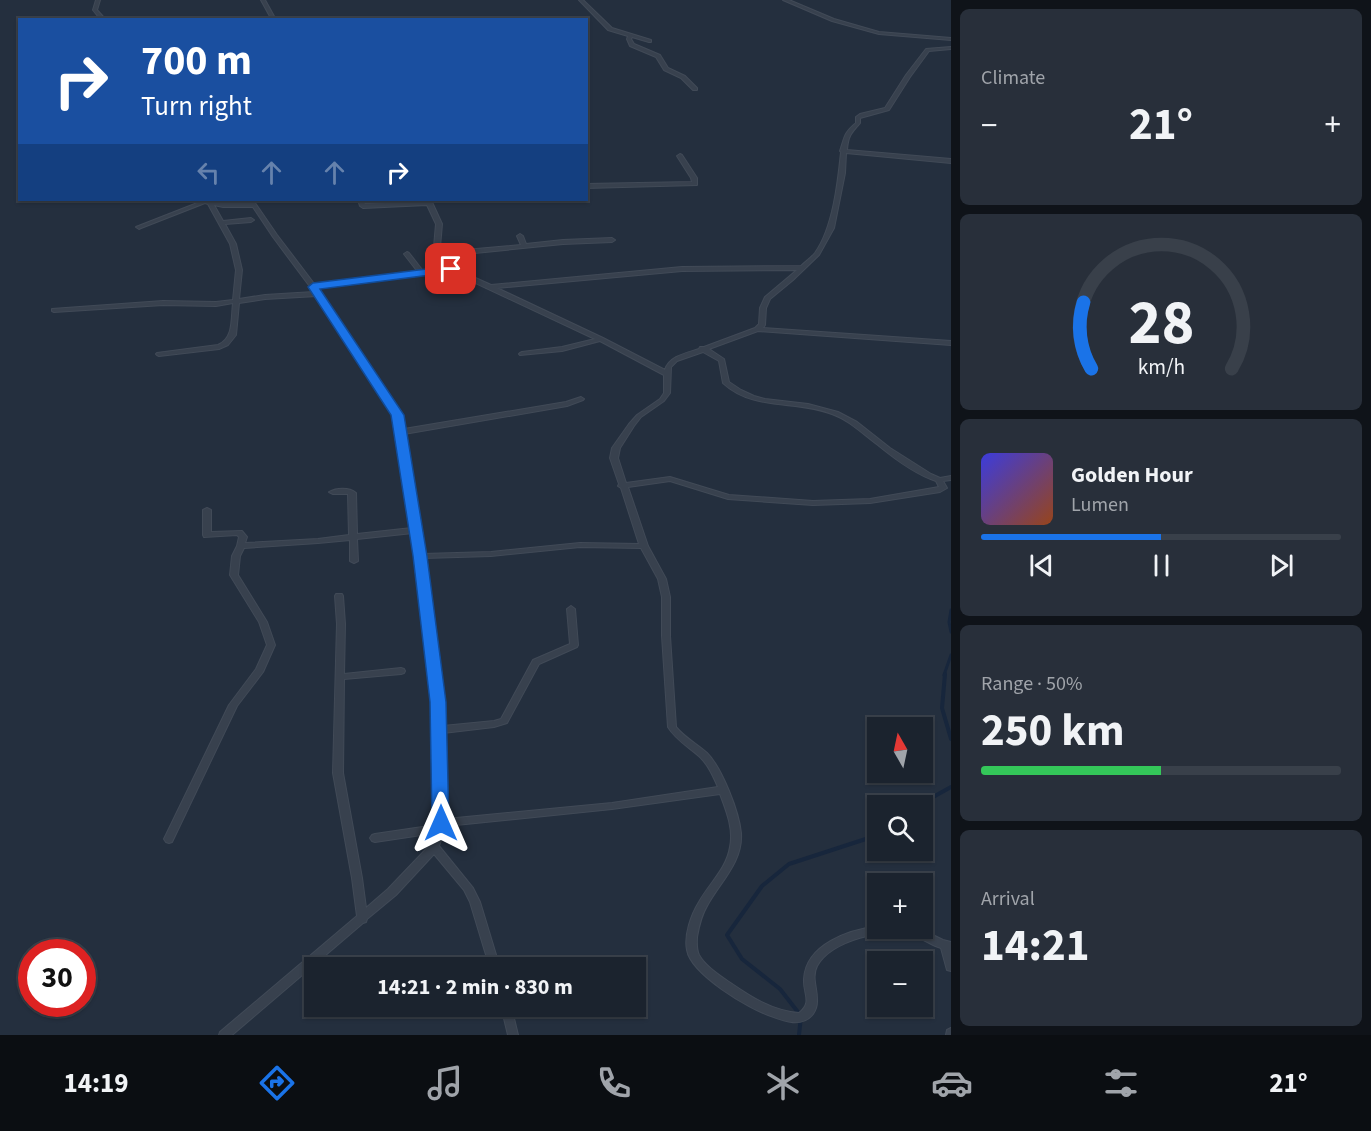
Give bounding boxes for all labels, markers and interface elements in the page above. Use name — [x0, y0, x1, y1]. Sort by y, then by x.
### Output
text: 700 m — [141, 31, 252, 91]
icon: right — [42, 42, 120, 120]
text: Climate — [981, 64, 1045, 92]
text: Turn right — [141, 87, 252, 126]
text: 21° — [1129, 93, 1193, 157]
text: − — [981, 102, 997, 149]
text: + — [1325, 102, 1341, 149]
icon: left — [192, 156, 225, 189]
icon: ahead — [255, 156, 288, 189]
icon: ahead — [318, 156, 351, 189]
icon: right — [381, 156, 414, 189]
pin — [425, 243, 476, 294]
icon: arrive — [434, 252, 467, 285]
text: 28 — [1128, 279, 1194, 368]
text: km/h — [1137, 353, 1185, 384]
text: Golden Hour — [1071, 459, 1193, 491]
text: Lumen — [1071, 491, 1129, 519]
icon: previous — [1025, 549, 1058, 582]
icon: pause — [1145, 549, 1178, 582]
icon: next — [1265, 549, 1298, 582]
text: Range · 50% — [981, 670, 1082, 698]
text: 250 km — [981, 699, 1125, 763]
north arrow — [867, 717, 933, 783]
map controls — [867, 717, 933, 1017]
position arrow — [409, 791, 473, 855]
button: search — [867, 795, 933, 861]
button: + — [867, 873, 933, 939]
text: Arrival — [981, 885, 1035, 913]
text: 14:21 — [981, 914, 1090, 978]
speed limit sign: 30 — [18, 939, 96, 1017]
button: − — [867, 951, 933, 1017]
text: 14:21 · 2 min · 830 m — [377, 971, 573, 1003]
icon: directions — [256, 1062, 298, 1104]
icon: music — [424, 1062, 466, 1104]
icon: phone — [593, 1062, 635, 1104]
icon: climate — [762, 1062, 804, 1104]
icon: car — [931, 1062, 973, 1104]
icon: filters — [1100, 1062, 1142, 1104]
text: 14:19 — [63, 1064, 129, 1103]
text: 21° — [1269, 1064, 1308, 1103]

